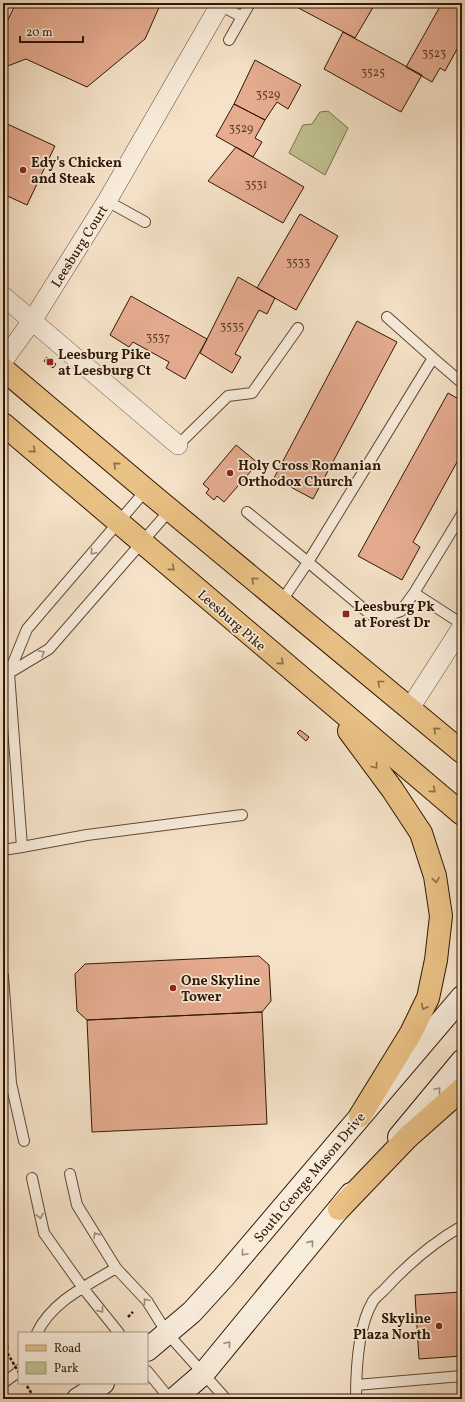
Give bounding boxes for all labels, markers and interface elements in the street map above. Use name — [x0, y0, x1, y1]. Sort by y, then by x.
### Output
scale bar — [20, 18, 83, 44]
text: 20 m — [26, 25, 53, 41]
house number: 3523 — [422, 46, 446, 62]
house number: 3525 — [361, 65, 385, 81]
house number: 3529 — [256, 87, 280, 103]
house number: 3529 — [229, 121, 253, 137]
place label: Edy's Chicken and Steak — [31, 154, 122, 189]
marker: Edy's Chicken and Steak — [18, 165, 28, 175]
house number: 3531 — [245, 177, 267, 193]
street label: Leesburg Court — [47, 202, 113, 292]
house number: 3533 — [286, 255, 310, 271]
house number: 3535 — [220, 319, 244, 335]
house number: 3537 — [146, 330, 170, 346]
place label: Leesburg Pike at Leesburg Ct — [58, 346, 151, 381]
marker: Leesburg Pike at Leesburg Ct — [45, 357, 55, 367]
one-way arrow — [28, 445, 36, 452]
place label: Holy Cross Romanian Orthodox Church — [238, 457, 381, 492]
one-way arrow — [113, 462, 121, 469]
marker: Holy Cross Romanian Orthodox Church — [225, 468, 235, 478]
one-way arrow — [91, 547, 98, 554]
one-way arrow — [167, 563, 175, 570]
one-way arrow — [252, 577, 259, 584]
street label: Leesburg Pike — [193, 586, 270, 656]
place label: Leesburg Pk at Forest Dr — [354, 598, 435, 633]
marker: Leesburg Pk at Forest Dr — [341, 609, 351, 619]
one-way arrow — [38, 651, 45, 658]
one-way arrow — [276, 657, 284, 664]
one-way arrow — [377, 681, 384, 688]
one-way arrow — [433, 727, 440, 734]
one-way arrow — [371, 762, 378, 769]
one-way arrow — [429, 786, 436, 793]
one-way arrow — [431, 876, 439, 883]
place label: One Skyline Tower — [181, 972, 260, 1007]
marker: One Skyline Tower — [168, 983, 178, 993]
one-way arrow — [421, 1003, 429, 1010]
one-way arrow — [433, 1087, 440, 1094]
street label: South George Mason Drive — [250, 1108, 371, 1247]
one-way arrow — [35, 1213, 44, 1219]
one-way arrow — [93, 1232, 100, 1239]
one-way arrow — [306, 1241, 313, 1248]
one-way arrow — [242, 1248, 249, 1255]
one-way arrow — [144, 1298, 151, 1305]
one-way arrow — [96, 1306, 103, 1313]
place label: Skyline Plaza North — [353, 1310, 431, 1345]
marker: Skyline Plaza North — [434, 1321, 444, 1331]
legend — [18, 1332, 148, 1384]
text: Road — [54, 1341, 81, 1357]
one-way arrow — [223, 1341, 230, 1348]
text: Park — [54, 1361, 79, 1377]

